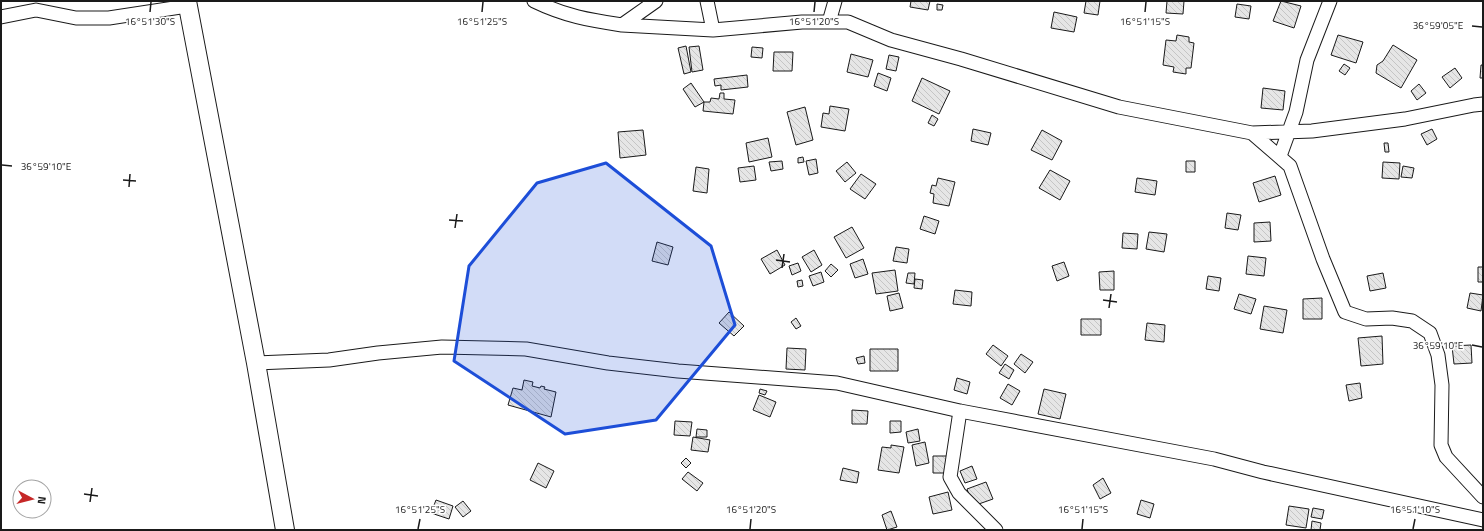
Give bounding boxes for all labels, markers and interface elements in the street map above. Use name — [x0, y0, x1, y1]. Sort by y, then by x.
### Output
text: 16°51'30"S — [125, 14, 175, 29]
text: 16°51'25"S — [457, 14, 507, 29]
text: 16°51'20"S — [789, 14, 839, 29]
text: 16°51'15"S — [1120, 14, 1170, 29]
text: 36°59'05"E — [1413, 18, 1464, 33]
text: 36°59'10"E — [21, 159, 72, 174]
text: 36°59'10"E — [1413, 338, 1464, 353]
north arrow — [12, 479, 52, 519]
text: N — [34, 495, 50, 505]
text: 16°51'25"S — [395, 502, 445, 517]
text: 16°51'20"S — [726, 502, 776, 517]
text: 16°51'15"S — [1058, 502, 1108, 517]
text: 16°51'10"S — [1390, 502, 1440, 517]

